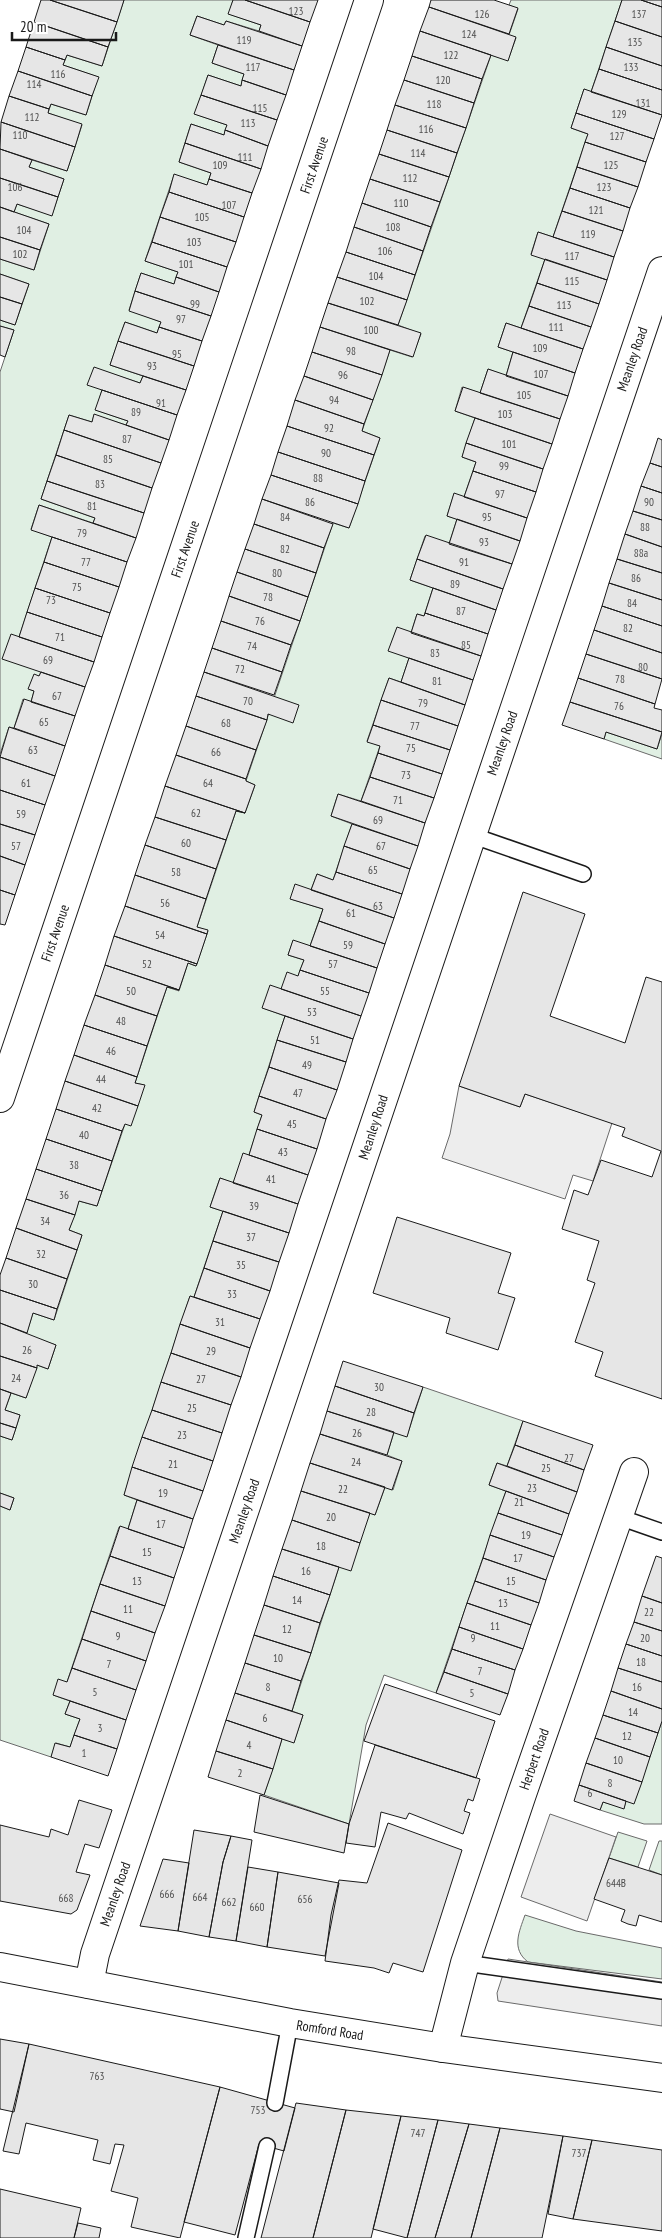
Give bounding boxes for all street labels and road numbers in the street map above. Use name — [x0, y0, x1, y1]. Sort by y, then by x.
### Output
street label: First Avenue — [296, 134, 332, 196]
street label: Meanley Road — [613, 324, 651, 394]
street label: First Avenue — [167, 518, 203, 580]
street label: Meanley Road — [483, 708, 521, 778]
street label: First Avenue — [37, 902, 73, 964]
street label: Meanley Road — [354, 1092, 392, 1162]
street label: Meanley Road — [225, 1476, 263, 1546]
street label: Herbert Road — [515, 1726, 553, 1792]
street label: Meanley Road — [96, 1859, 134, 1929]
street label: Romford Road — [295, 2016, 365, 2044]

